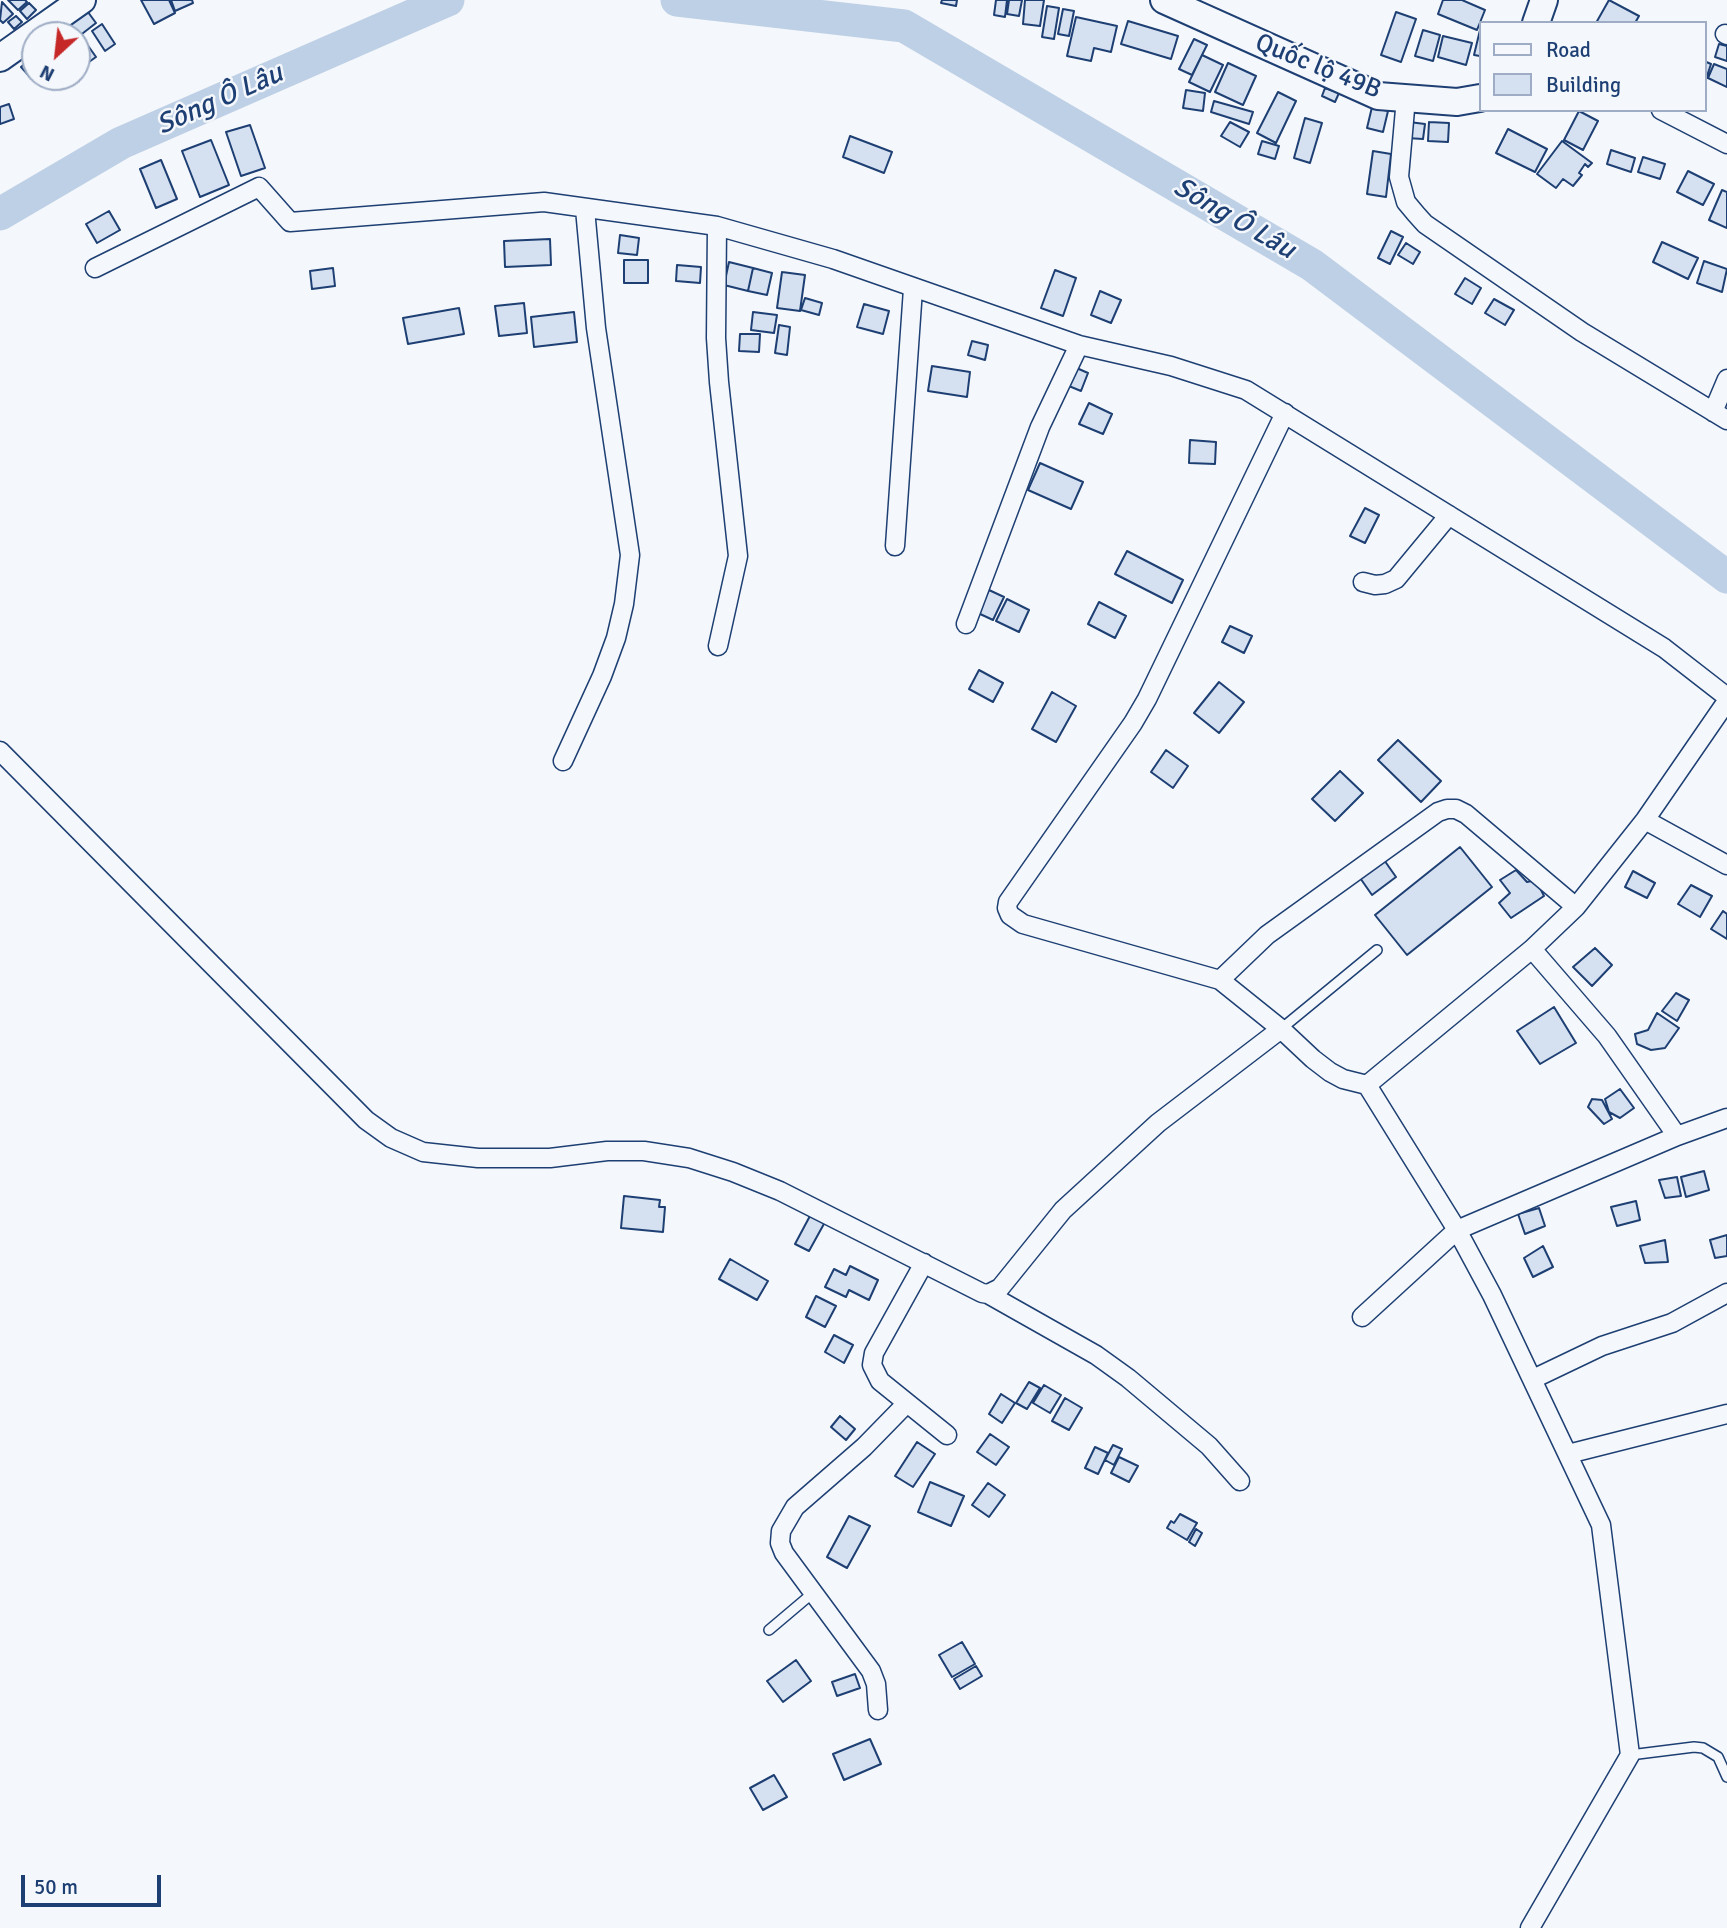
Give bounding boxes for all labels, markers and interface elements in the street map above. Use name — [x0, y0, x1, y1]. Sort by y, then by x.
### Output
north arrow — [21, 21, 91, 91]
legend — [1478, 21, 1706, 112]
street label: Quốc lộ 49B — [1250, 28, 1386, 106]
text: Road — [1546, 37, 1591, 63]
water label: Sông Ô Lâu — [152, 57, 288, 143]
text: N — [36, 59, 59, 87]
text: Building — [1546, 72, 1621, 98]
water label: Sông Ô Lâu — [1167, 171, 1301, 267]
scale bar — [24, 1862, 164, 1906]
text: 50 m — [34, 1874, 78, 1900]

